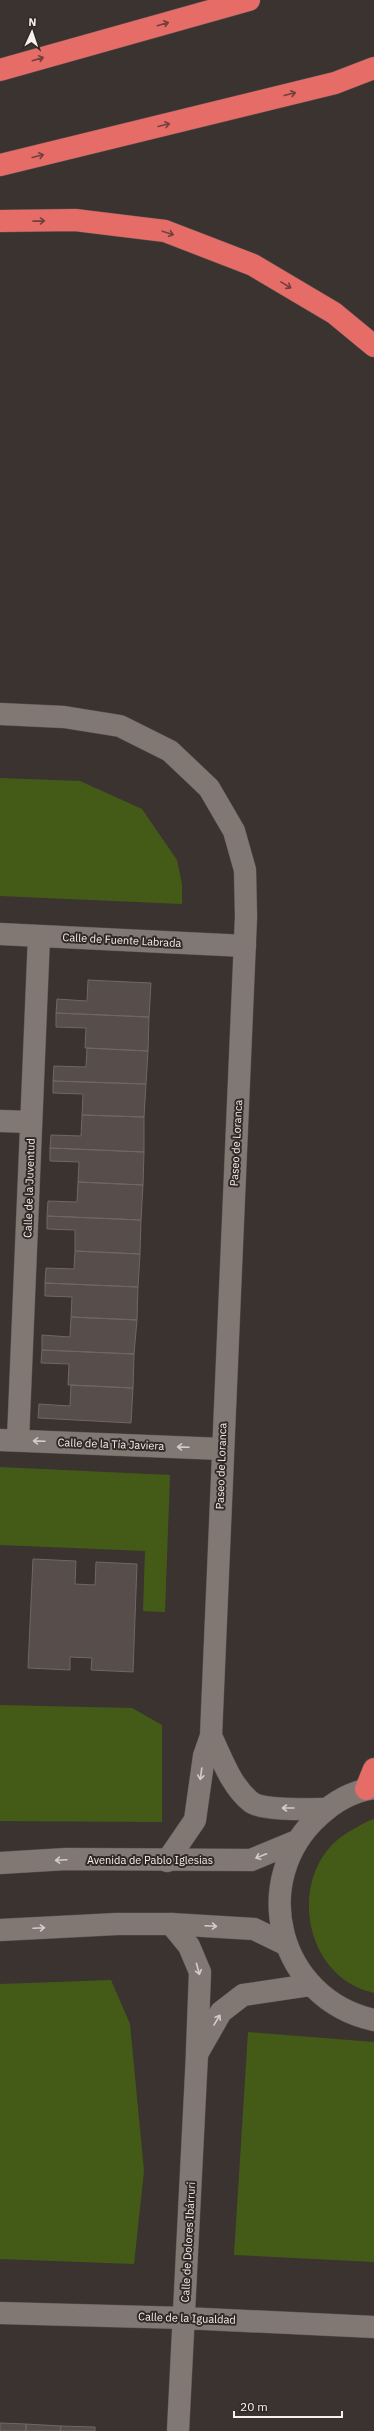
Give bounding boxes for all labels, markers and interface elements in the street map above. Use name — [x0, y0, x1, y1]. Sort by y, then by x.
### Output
north arrow — [12, 12, 52, 52]
text: N — [28, 15, 37, 29]
one-way arrow — [156, 20, 169, 27]
one-way arrow — [31, 55, 44, 62]
one-way arrow — [284, 89, 297, 97]
one-way arrow — [157, 120, 170, 128]
one-way arrow — [31, 151, 44, 159]
one-way arrow — [32, 217, 45, 225]
one-way arrow — [161, 230, 174, 237]
one-way arrow — [280, 282, 292, 290]
street label: Calle de Fuente Labrada — [62, 930, 182, 950]
street label: Paseo de Loranca — [227, 1099, 245, 1187]
street label: Calle de la Juventud — [20, 1138, 38, 1238]
street label: Paseo de Loranca — [212, 1422, 230, 1510]
street label: Calle de la Tía Javiera — [57, 1435, 165, 1453]
one-way arrow — [33, 1438, 46, 1445]
one-way arrow — [177, 1443, 190, 1451]
one-way arrow — [197, 1767, 205, 1780]
one-way arrow — [282, 1804, 295, 1812]
street label: Avenida de Pablo Iglesias — [87, 1853, 213, 1867]
one-way arrow — [255, 1853, 267, 1860]
one-way arrow — [55, 1856, 68, 1863]
one-way arrow — [204, 1923, 217, 1930]
one-way arrow — [32, 1925, 45, 1932]
one-way arrow — [194, 1962, 202, 1975]
one-way arrow — [213, 2014, 221, 2026]
street label: Calle de Dolores Ibárruri — [178, 2181, 198, 2303]
street label: Calle de la Igualdad — [138, 2309, 236, 2327]
scale bar — [234, 2393, 342, 2419]
text: 20 m — [240, 2399, 268, 2414]

